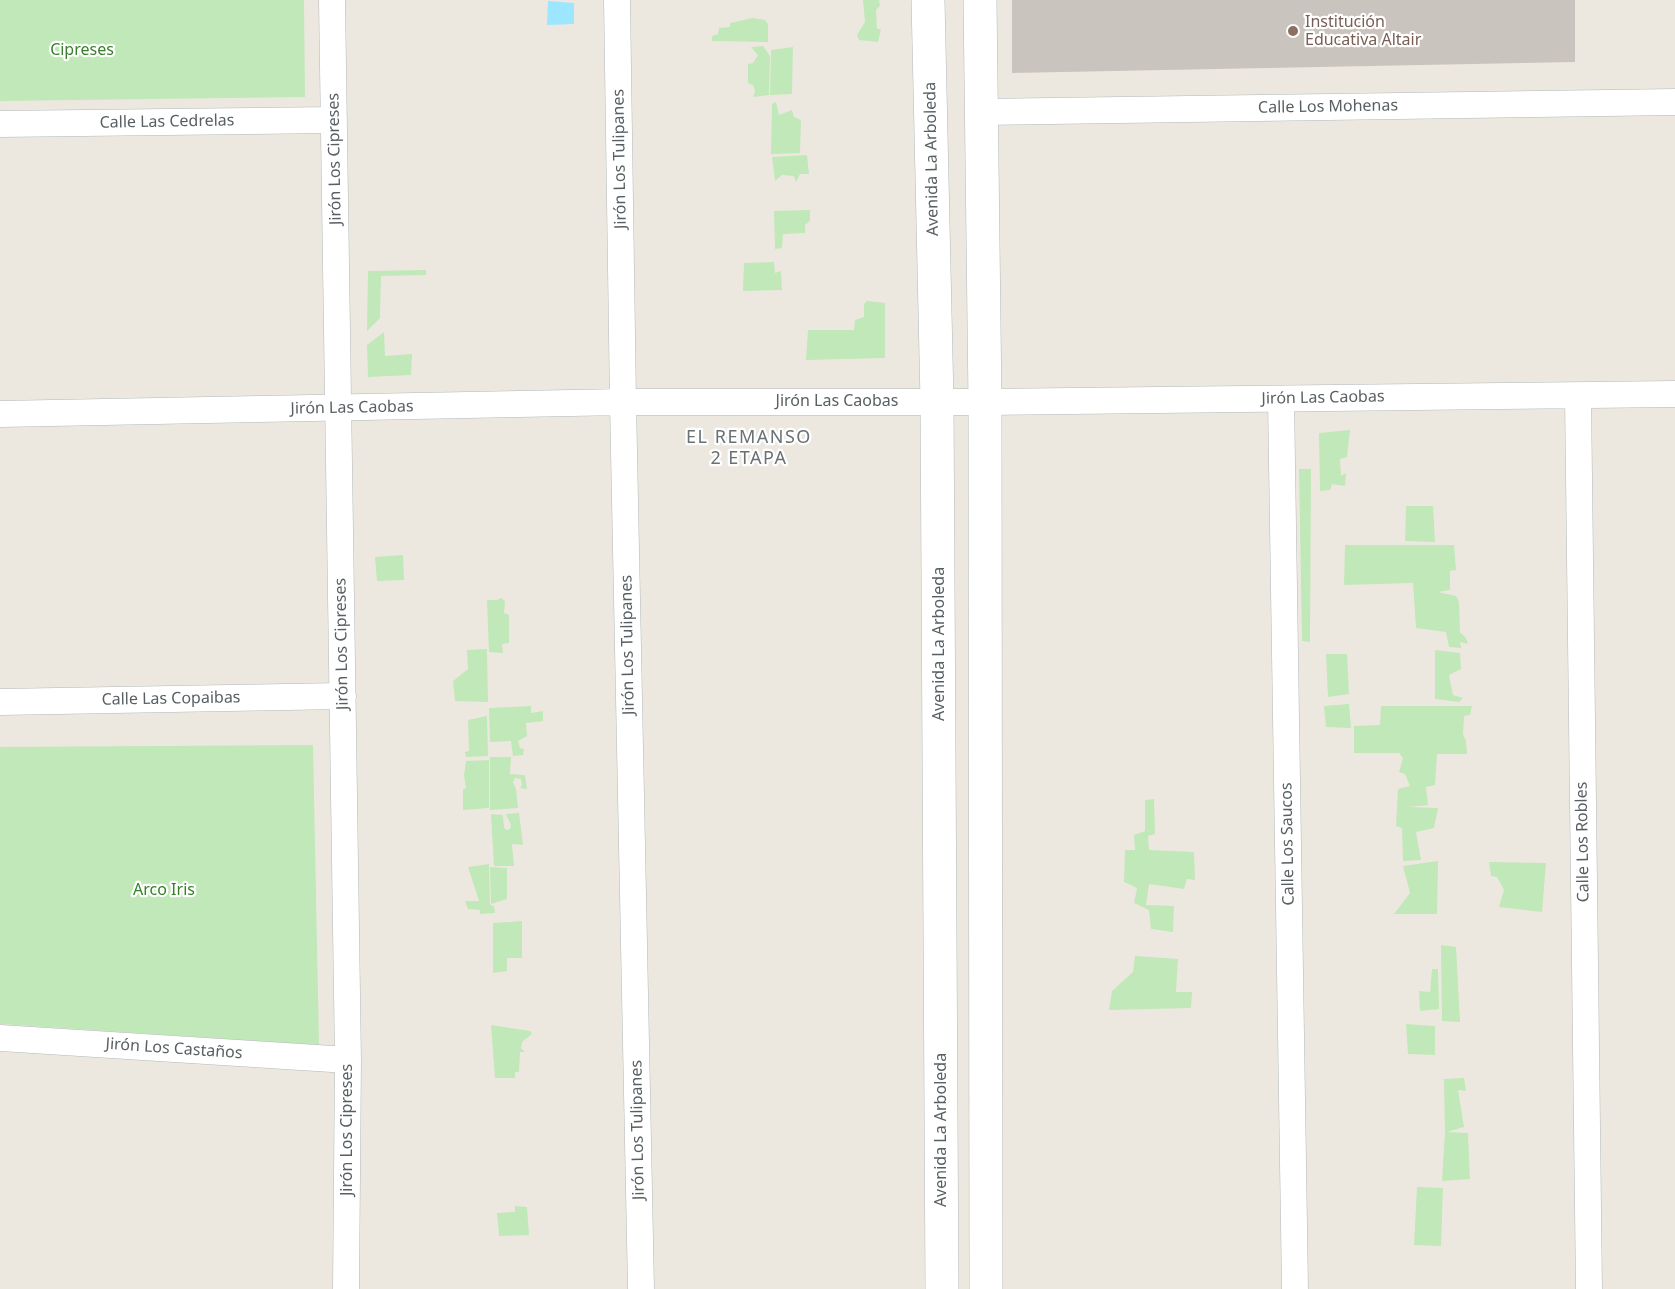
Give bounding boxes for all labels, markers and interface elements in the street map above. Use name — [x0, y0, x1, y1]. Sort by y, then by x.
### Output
place label: Institución Educativa Altair — [1305, 12, 1421, 50]
marker: Institución Educativa Altair — [1286, 24, 1300, 38]
park label: Cipreses — [50, 40, 114, 60]
street label: Avenida La Arboleda — [921, 82, 943, 236]
street label: Jirón Los Tulipanes — [609, 89, 631, 229]
street label: Jirón Los Cipreses — [324, 93, 346, 225]
street label: Calle Los Mohenas — [1258, 96, 1398, 118]
street label: Calle Las Cedrelas — [99, 111, 235, 133]
street label: Jirón Las Caobas — [1261, 387, 1385, 409]
street label: Jirón Las Caobas — [776, 391, 898, 411]
street label: Jirón Las Caobas — [290, 397, 414, 419]
district label: EL REMANSO 2 ETAPA — [686, 427, 812, 470]
street label: Avenida La Arboleda — [929, 567, 949, 721]
street label: Jirón Los Tulipanes — [617, 575, 639, 715]
street label: Jirón Los Cipreses — [331, 578, 353, 710]
street label: Calle Las Copaibas — [101, 688, 241, 710]
street label: Calle Los Robles — [1572, 781, 1594, 903]
street label: Calle Los Saucos — [1277, 782, 1299, 906]
park label: Arco Iris — [133, 880, 195, 900]
street label: Jirón Los Castaños — [105, 1035, 243, 1063]
street label: Avenida La Arboleda — [931, 1053, 951, 1207]
street label: Jirón Los Tulipanes — [627, 1060, 649, 1200]
street label: Jirón Los Cipreses — [337, 1064, 357, 1196]

